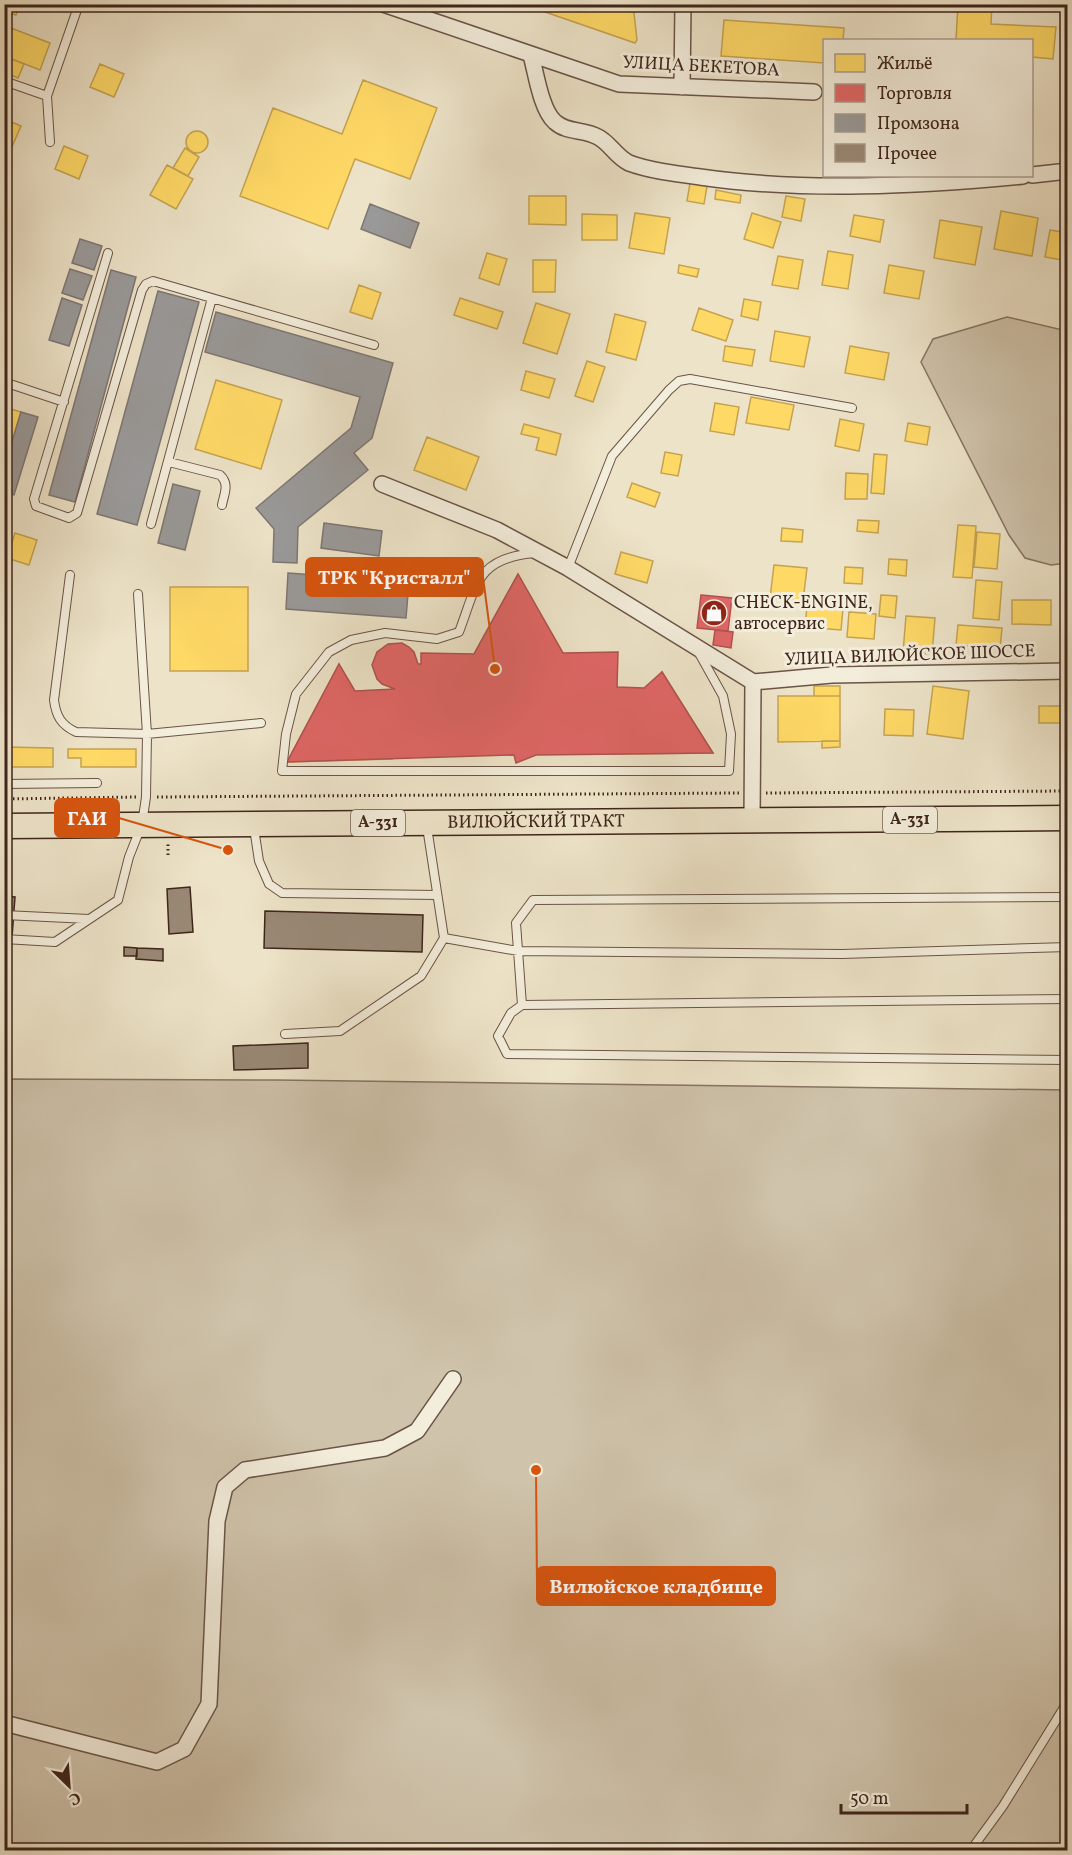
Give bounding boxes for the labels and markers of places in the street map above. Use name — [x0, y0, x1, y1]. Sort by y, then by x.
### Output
callout: ТРК "Кристалл" — [306, 558, 483, 596]
place label: CHECK-ENGINE, автосервис — [734, 591, 873, 637]
shop icon: CHECK-ENGINE, автосервис — [699, 598, 729, 628]
callout: ГАИ — [55, 799, 119, 837]
callout: Вилюйское кладбище — [537, 1567, 775, 1605]

